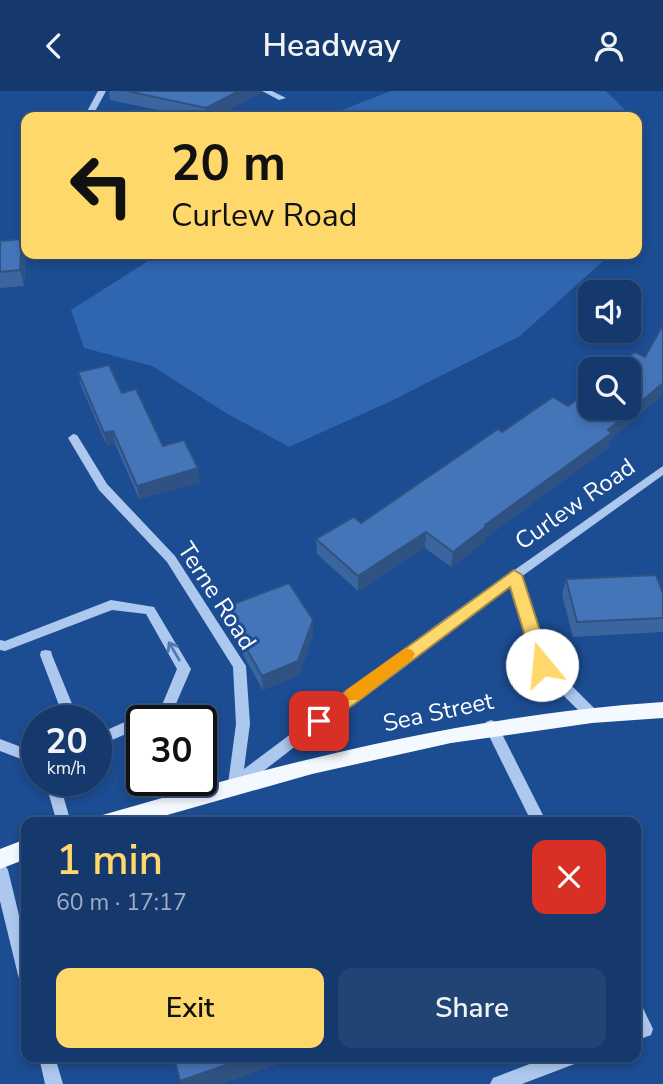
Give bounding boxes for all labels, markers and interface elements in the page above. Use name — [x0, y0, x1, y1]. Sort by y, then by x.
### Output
text: Headway — [262, 24, 401, 67]
icon: back — [35, 27, 73, 65]
icon: person — [590, 27, 628, 65]
text: 20 m — [171, 130, 286, 197]
icon: left — [56, 140, 147, 231]
text: Curlew Road — [171, 194, 357, 237]
map controls — [578, 280, 641, 420]
button: sound — [578, 280, 641, 343]
button: search — [578, 357, 641, 420]
street label: Curlew Road — [509, 451, 641, 557]
street label: Terne Road — [170, 536, 264, 656]
position arrow — [505, 628, 579, 702]
one-way arrow — [167, 641, 180, 662]
street label: Sea Street — [380, 685, 497, 739]
pin — [289, 691, 349, 751]
icon: arrive — [300, 702, 338, 740]
speed limit sign: 30 — [126, 705, 217, 796]
text: 20 — [45, 718, 88, 765]
text: km/h — [47, 756, 86, 780]
text: 1 min — [56, 832, 163, 889]
button: close — [532, 840, 606, 914]
text: 60 m · 17:17 — [56, 887, 187, 918]
button: Exit — [56, 968, 324, 1048]
button: Share — [338, 968, 606, 1048]

